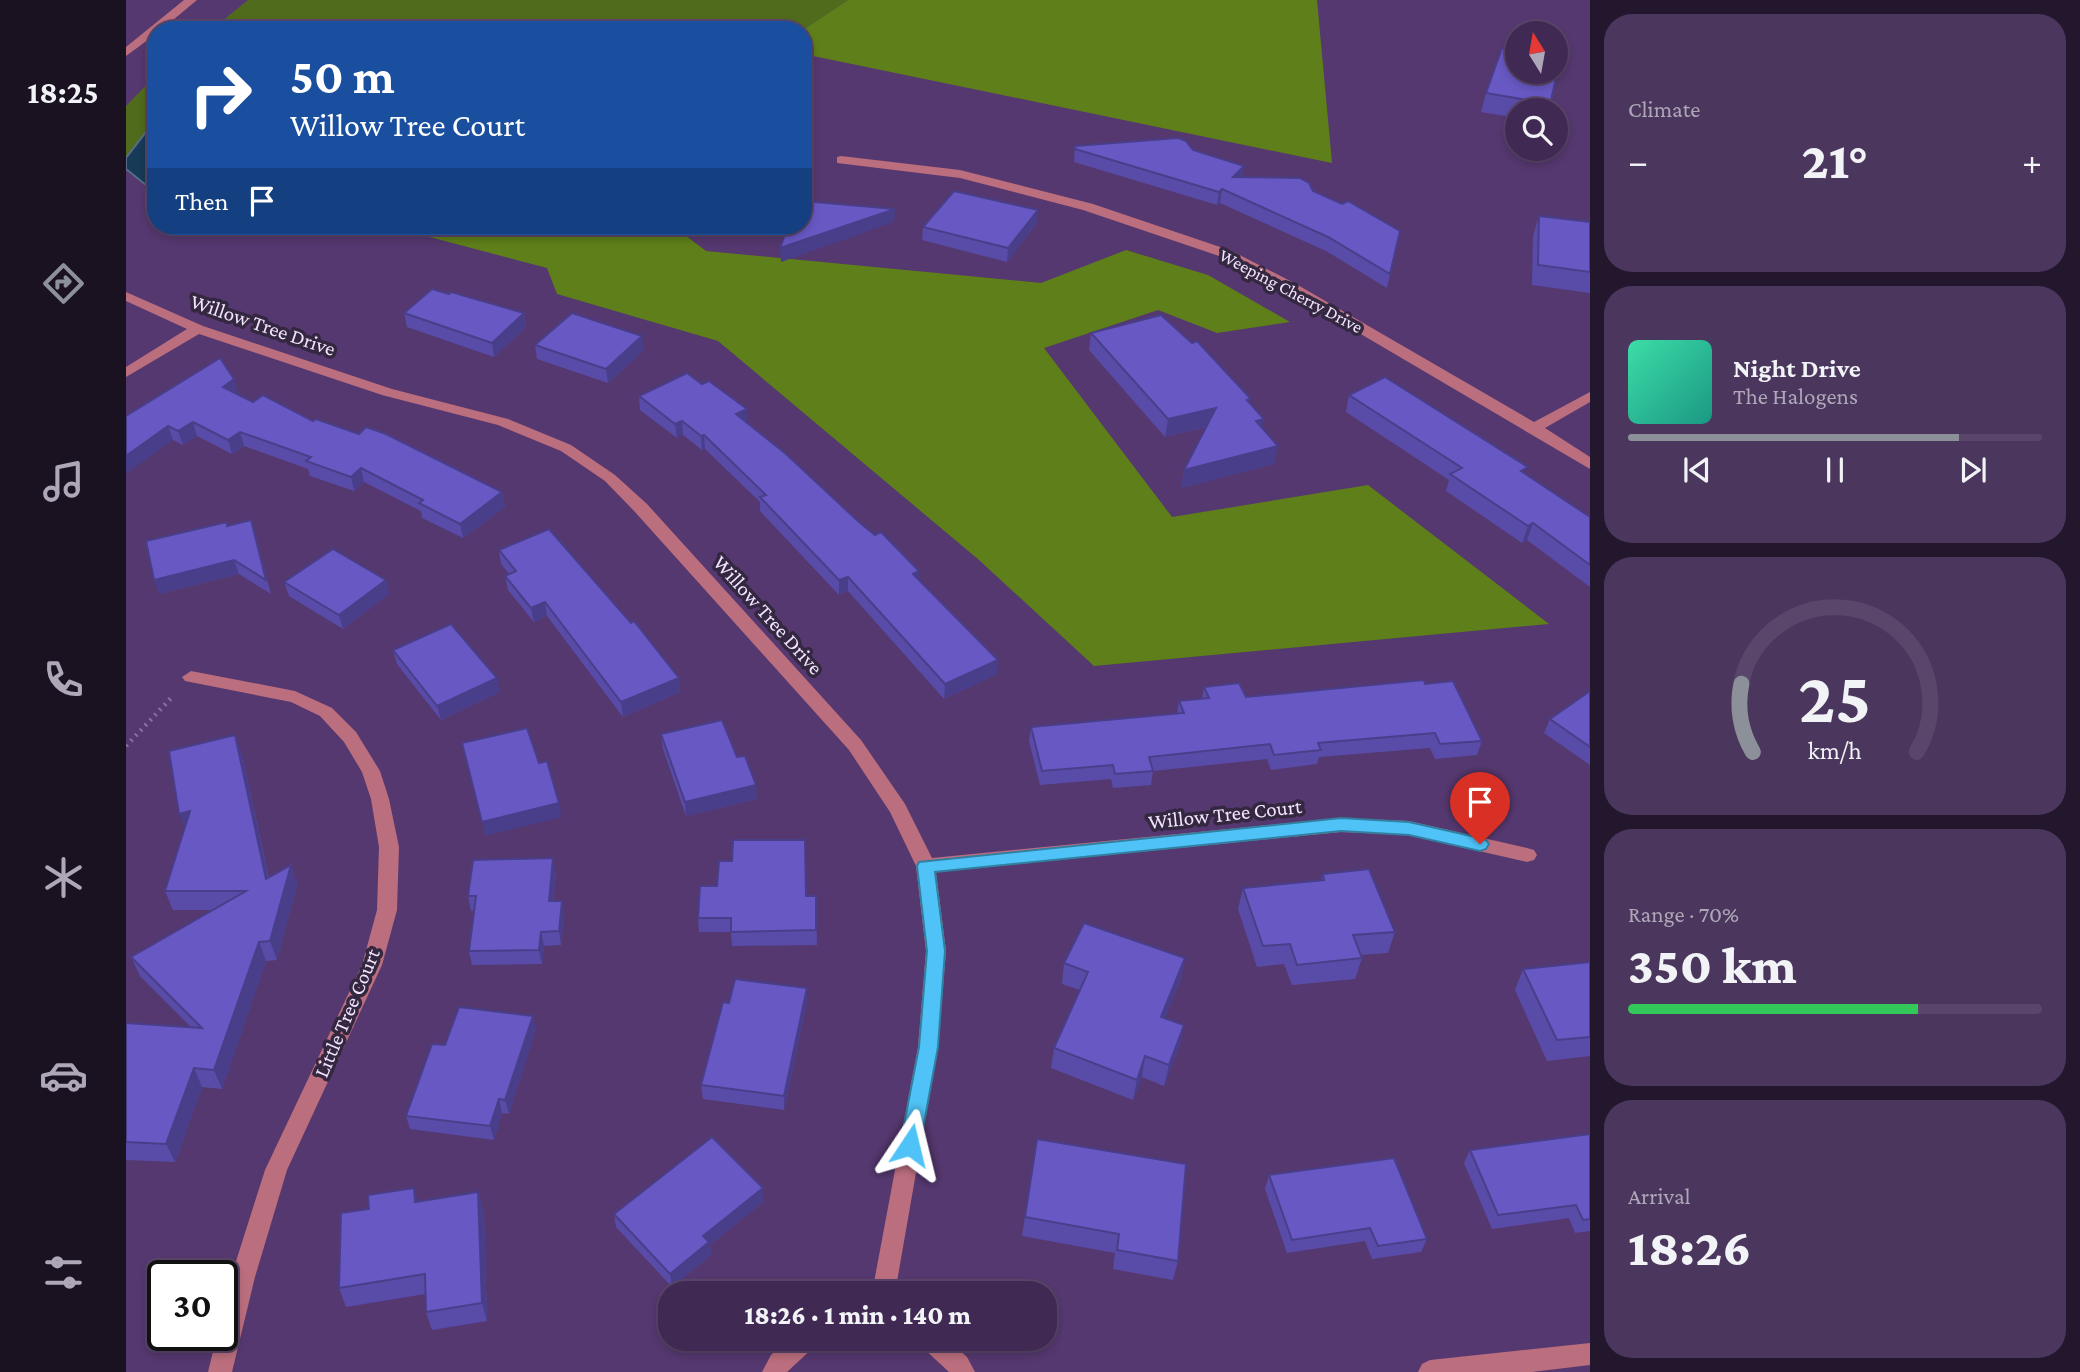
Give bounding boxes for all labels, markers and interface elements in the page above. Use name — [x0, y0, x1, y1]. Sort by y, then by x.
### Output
north arrow — [1505, 21, 1568, 84]
map controls — [1505, 21, 1568, 161]
icon: right — [175, 49, 266, 140]
text: 50 m — [290, 49, 395, 104]
text: 18:25 — [27, 74, 99, 110]
text: Climate — [1628, 96, 1700, 122]
button: search — [1505, 98, 1568, 161]
text: Willow Tree Court — [290, 107, 525, 143]
text: 21° — [1802, 131, 1868, 189]
text: − — [1628, 140, 1648, 182]
text: + — [2022, 140, 2042, 182]
icon: arrive — [243, 182, 281, 220]
text: Then — [175, 187, 229, 216]
street label: Weeping Cherry Drive — [1216, 245, 1366, 337]
icon: directions — [39, 259, 88, 308]
street label: Willow Tree Drive — [187, 289, 339, 361]
text: Night Drive — [1733, 354, 1861, 383]
text: The Halogens — [1733, 383, 1858, 409]
icon: previous — [1678, 451, 1716, 489]
icon: pause — [1816, 451, 1854, 489]
icon: next — [1954, 451, 1992, 489]
icon: music — [39, 457, 88, 506]
street label: Willow Tree Drive — [708, 551, 828, 679]
icon: phone — [39, 655, 88, 704]
text: 25 — [1799, 657, 1871, 738]
text: km/h — [1808, 737, 1862, 764]
pin — [1450, 772, 1510, 844]
icon: arrive — [1461, 783, 1499, 821]
street label: Willow Tree Court — [1147, 794, 1304, 834]
icon: climate — [39, 853, 88, 902]
text: Range · 70% — [1628, 901, 1739, 927]
text: 350 km — [1628, 936, 1797, 994]
street label: Little Tree Court — [309, 944, 385, 1081]
icon: car — [39, 1051, 88, 1100]
position arrow — [873, 1108, 947, 1182]
text: Arrival — [1628, 1183, 1691, 1209]
text: 18:26 — [1628, 1218, 1751, 1276]
icon: filters — [39, 1248, 88, 1297]
speed limit sign: 30 — [147, 1260, 238, 1351]
text: 18:26 · 1 min · 140 m — [744, 1301, 971, 1330]

